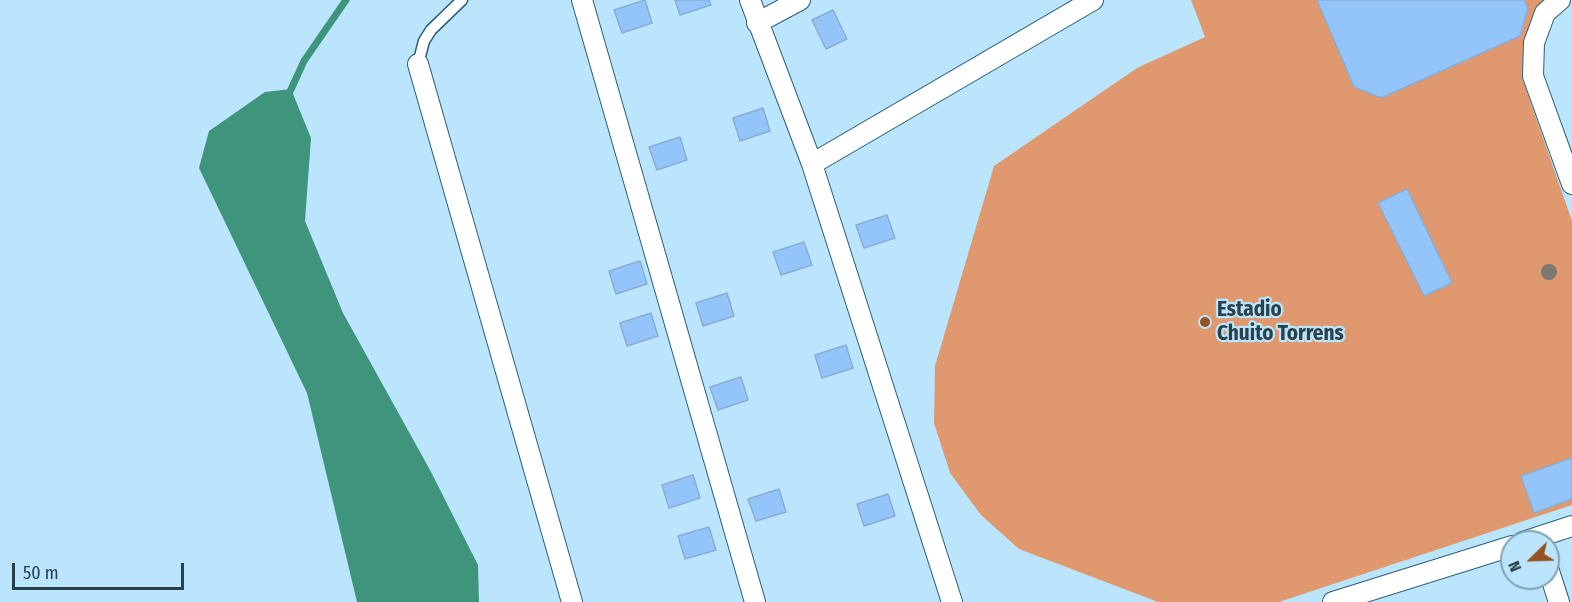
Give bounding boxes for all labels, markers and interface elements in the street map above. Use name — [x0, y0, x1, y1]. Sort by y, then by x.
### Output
place label: Estadio Chuito Torrens — [1217, 297, 1344, 347]
marker: Estadio Chuito Torrens — [1198, 315, 1212, 329]
north arrow — [1500, 530, 1560, 590]
scale bar — [15, 551, 188, 589]
text: N — [1504, 558, 1525, 575]
text: 50 m — [23, 562, 59, 584]

